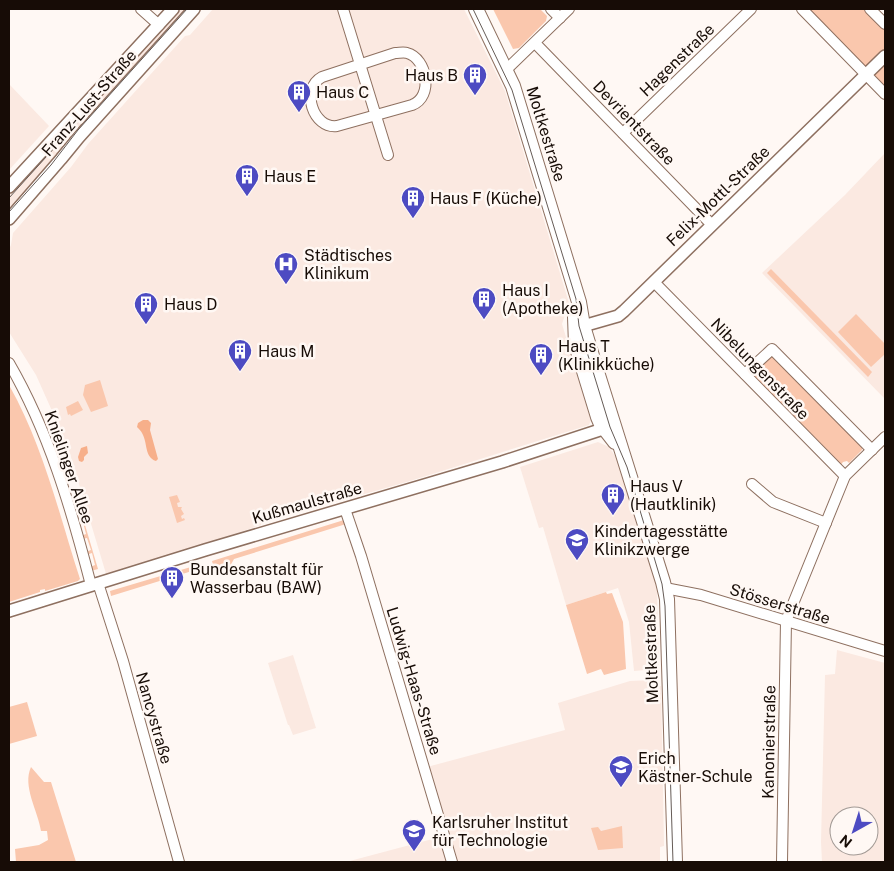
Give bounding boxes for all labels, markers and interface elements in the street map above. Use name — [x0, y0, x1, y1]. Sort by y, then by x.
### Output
street label: Hagenstraße — [636, 20, 718, 100]
street label: Franz-Lust-Straße — [38, 46, 140, 160]
building icon: Haus B — [462, 62, 488, 96]
place label: Haus B — [405, 66, 458, 85]
street label: Devrientstraße — [589, 77, 679, 169]
building icon: Haus C — [286, 79, 312, 113]
place label: Haus C — [316, 83, 369, 102]
street label: Moltkestraße — [522, 84, 570, 184]
street label: Felix-Mottl-Straße — [662, 142, 774, 250]
building icon: Haus E — [234, 163, 260, 197]
place label: Haus E — [264, 167, 316, 186]
building icon: Haus F (Küche) — [400, 185, 426, 219]
place label: Haus F (Küche) — [430, 189, 542, 208]
place label: Städtisches Klinikum — [304, 246, 392, 283]
hospital icon: Städtisches Klinikum — [273, 251, 299, 285]
place label: Haus I (Apotheke) — [502, 281, 583, 318]
building icon: Haus I (Apotheke) — [471, 286, 497, 320]
building icon: Haus D — [133, 291, 159, 325]
place label: Haus D — [164, 295, 217, 314]
street label: Nibelungenstraße — [707, 314, 813, 424]
place label: Haus T (Klinikküche) — [558, 337, 655, 374]
building icon: Haus M — [227, 338, 253, 372]
place label: Haus M — [258, 342, 314, 361]
building icon: Haus T (Klinikküche) — [528, 342, 554, 376]
street label: Knielinger Allee — [41, 408, 97, 526]
place label: Haus V (Hautklinik) — [630, 477, 716, 514]
street label: Kußmaulstraße — [250, 478, 364, 528]
building icon: Haus V (Hautklinik) — [600, 482, 626, 516]
place label: Kindertagesstätte Klinikzwerge — [594, 522, 728, 559]
school or university icon: Kindertagesstätte Klinikzwerge — [564, 527, 590, 561]
place label: Bundesanstalt für Wasserbau (BAW) — [190, 560, 323, 597]
building icon: Bundesanstalt für Wasserbau (BAW) — [159, 565, 185, 599]
street label: Stösserstraße — [727, 580, 833, 628]
street label: Moltkestraße — [640, 604, 662, 704]
street label: Ludwig-Haas-Straße — [382, 605, 446, 757]
street label: Nancystraße — [132, 670, 176, 766]
street label: Kanonierstraße — [759, 685, 779, 799]
place label: Erich Kästner-Schule — [638, 749, 753, 786]
school or university icon: Erich Kästner-Schule — [608, 754, 634, 788]
north arrow — [829, 806, 879, 856]
place label: Karlsruher Institut für Technologie — [432, 813, 568, 850]
school or university icon: Karlsruher Institut für Technologie — [401, 818, 427, 852]
text: N — [837, 831, 855, 851]

